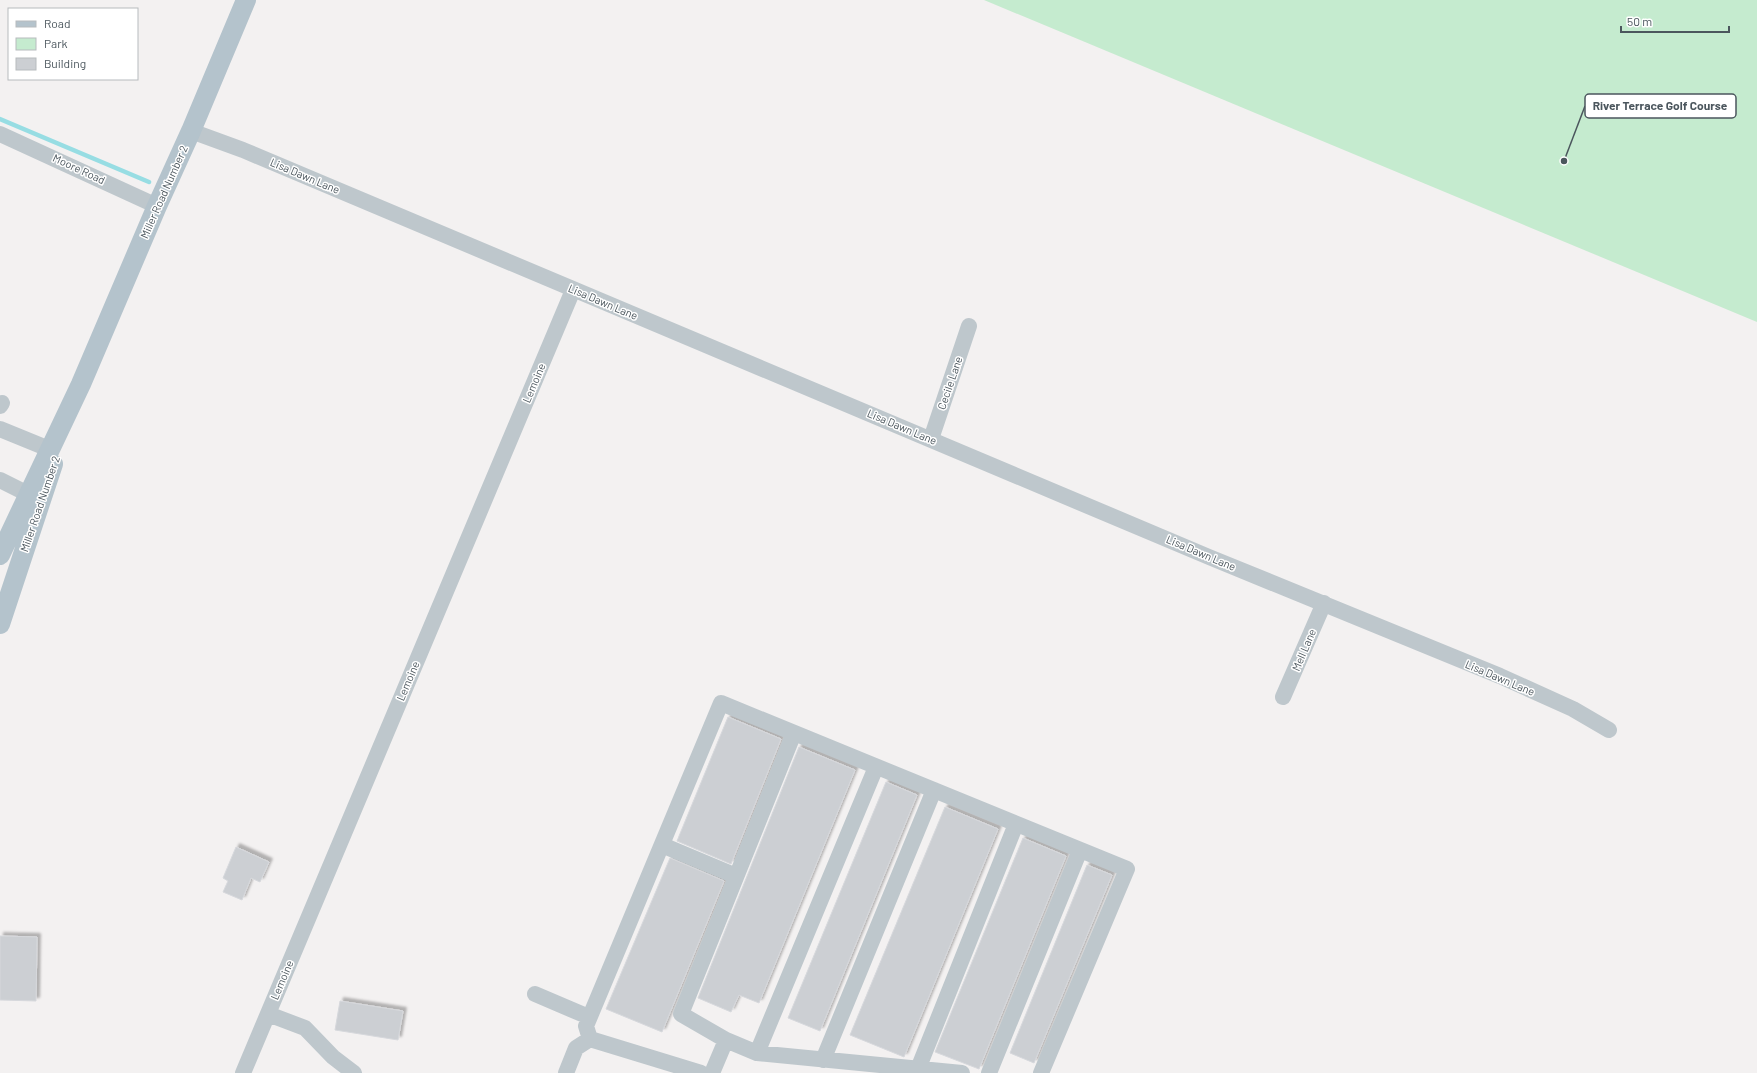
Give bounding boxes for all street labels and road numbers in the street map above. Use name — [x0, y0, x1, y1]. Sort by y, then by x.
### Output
street label: Miller Road Number 2 — [137, 143, 190, 240]
street label: Moore Road — [51, 151, 107, 186]
street label: Lisa Dawn Lane — [269, 155, 342, 196]
street label: Lisa Dawn Lane — [567, 281, 640, 322]
street label: Cecile Lane — [934, 354, 965, 411]
street label: Lemoine — [519, 361, 548, 405]
street label: Lisa Dawn Lane — [866, 406, 939, 447]
street label: Miller Road Number 2 — [17, 454, 62, 554]
street label: Lisa Dawn Lane — [1165, 532, 1238, 573]
street label: Mell Lane — [1289, 627, 1318, 673]
street label: Lisa Dawn Lane — [1464, 657, 1537, 698]
street label: Lemoine — [393, 659, 422, 703]
street label: Lemoine — [267, 958, 296, 1002]

